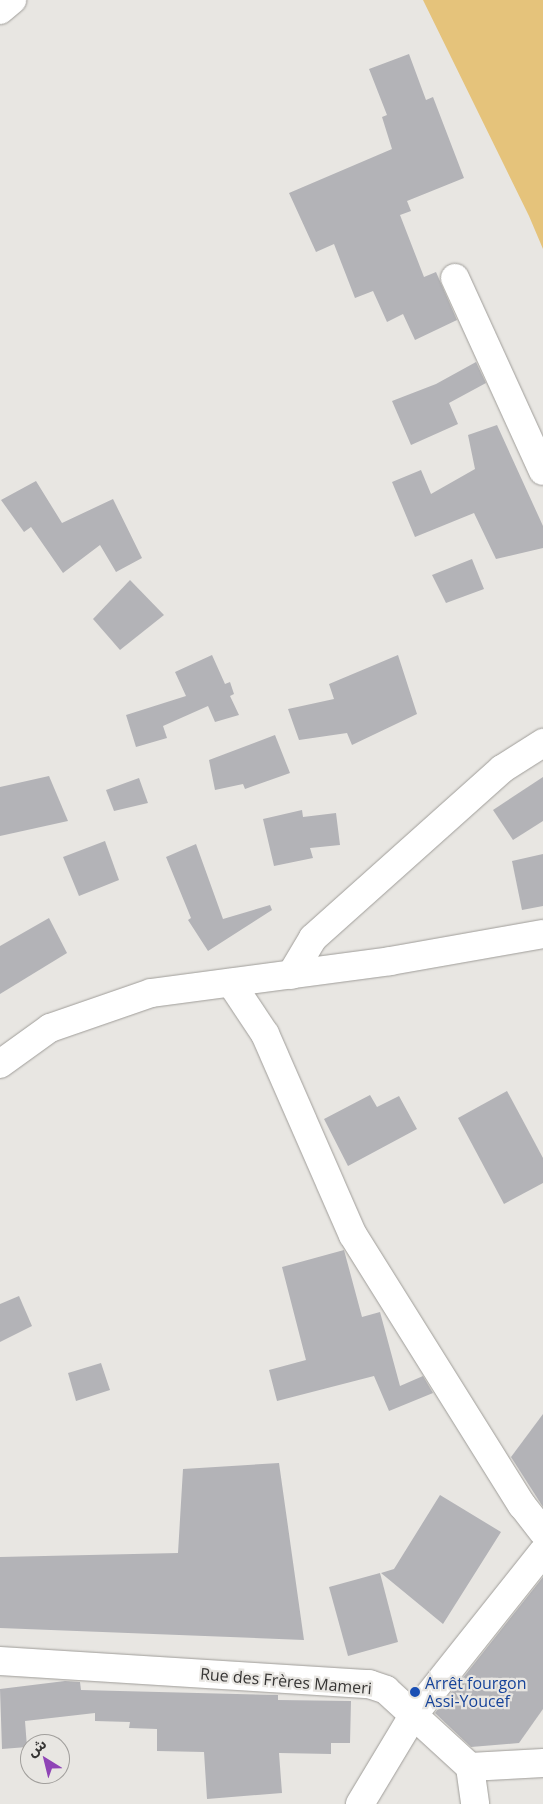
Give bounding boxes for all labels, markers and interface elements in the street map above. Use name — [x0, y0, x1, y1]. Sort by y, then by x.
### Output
street label: Rue des Frères Mameri — [199, 1664, 373, 1698]
place label: Arrêt fourgon Assi-Youcef — [425, 1673, 527, 1711]
marker: Arrêt fourgon Assi-Youcef — [409, 1686, 421, 1698]
north arrow — [20, 1734, 70, 1784]
text: ش — [23, 1734, 50, 1761]

